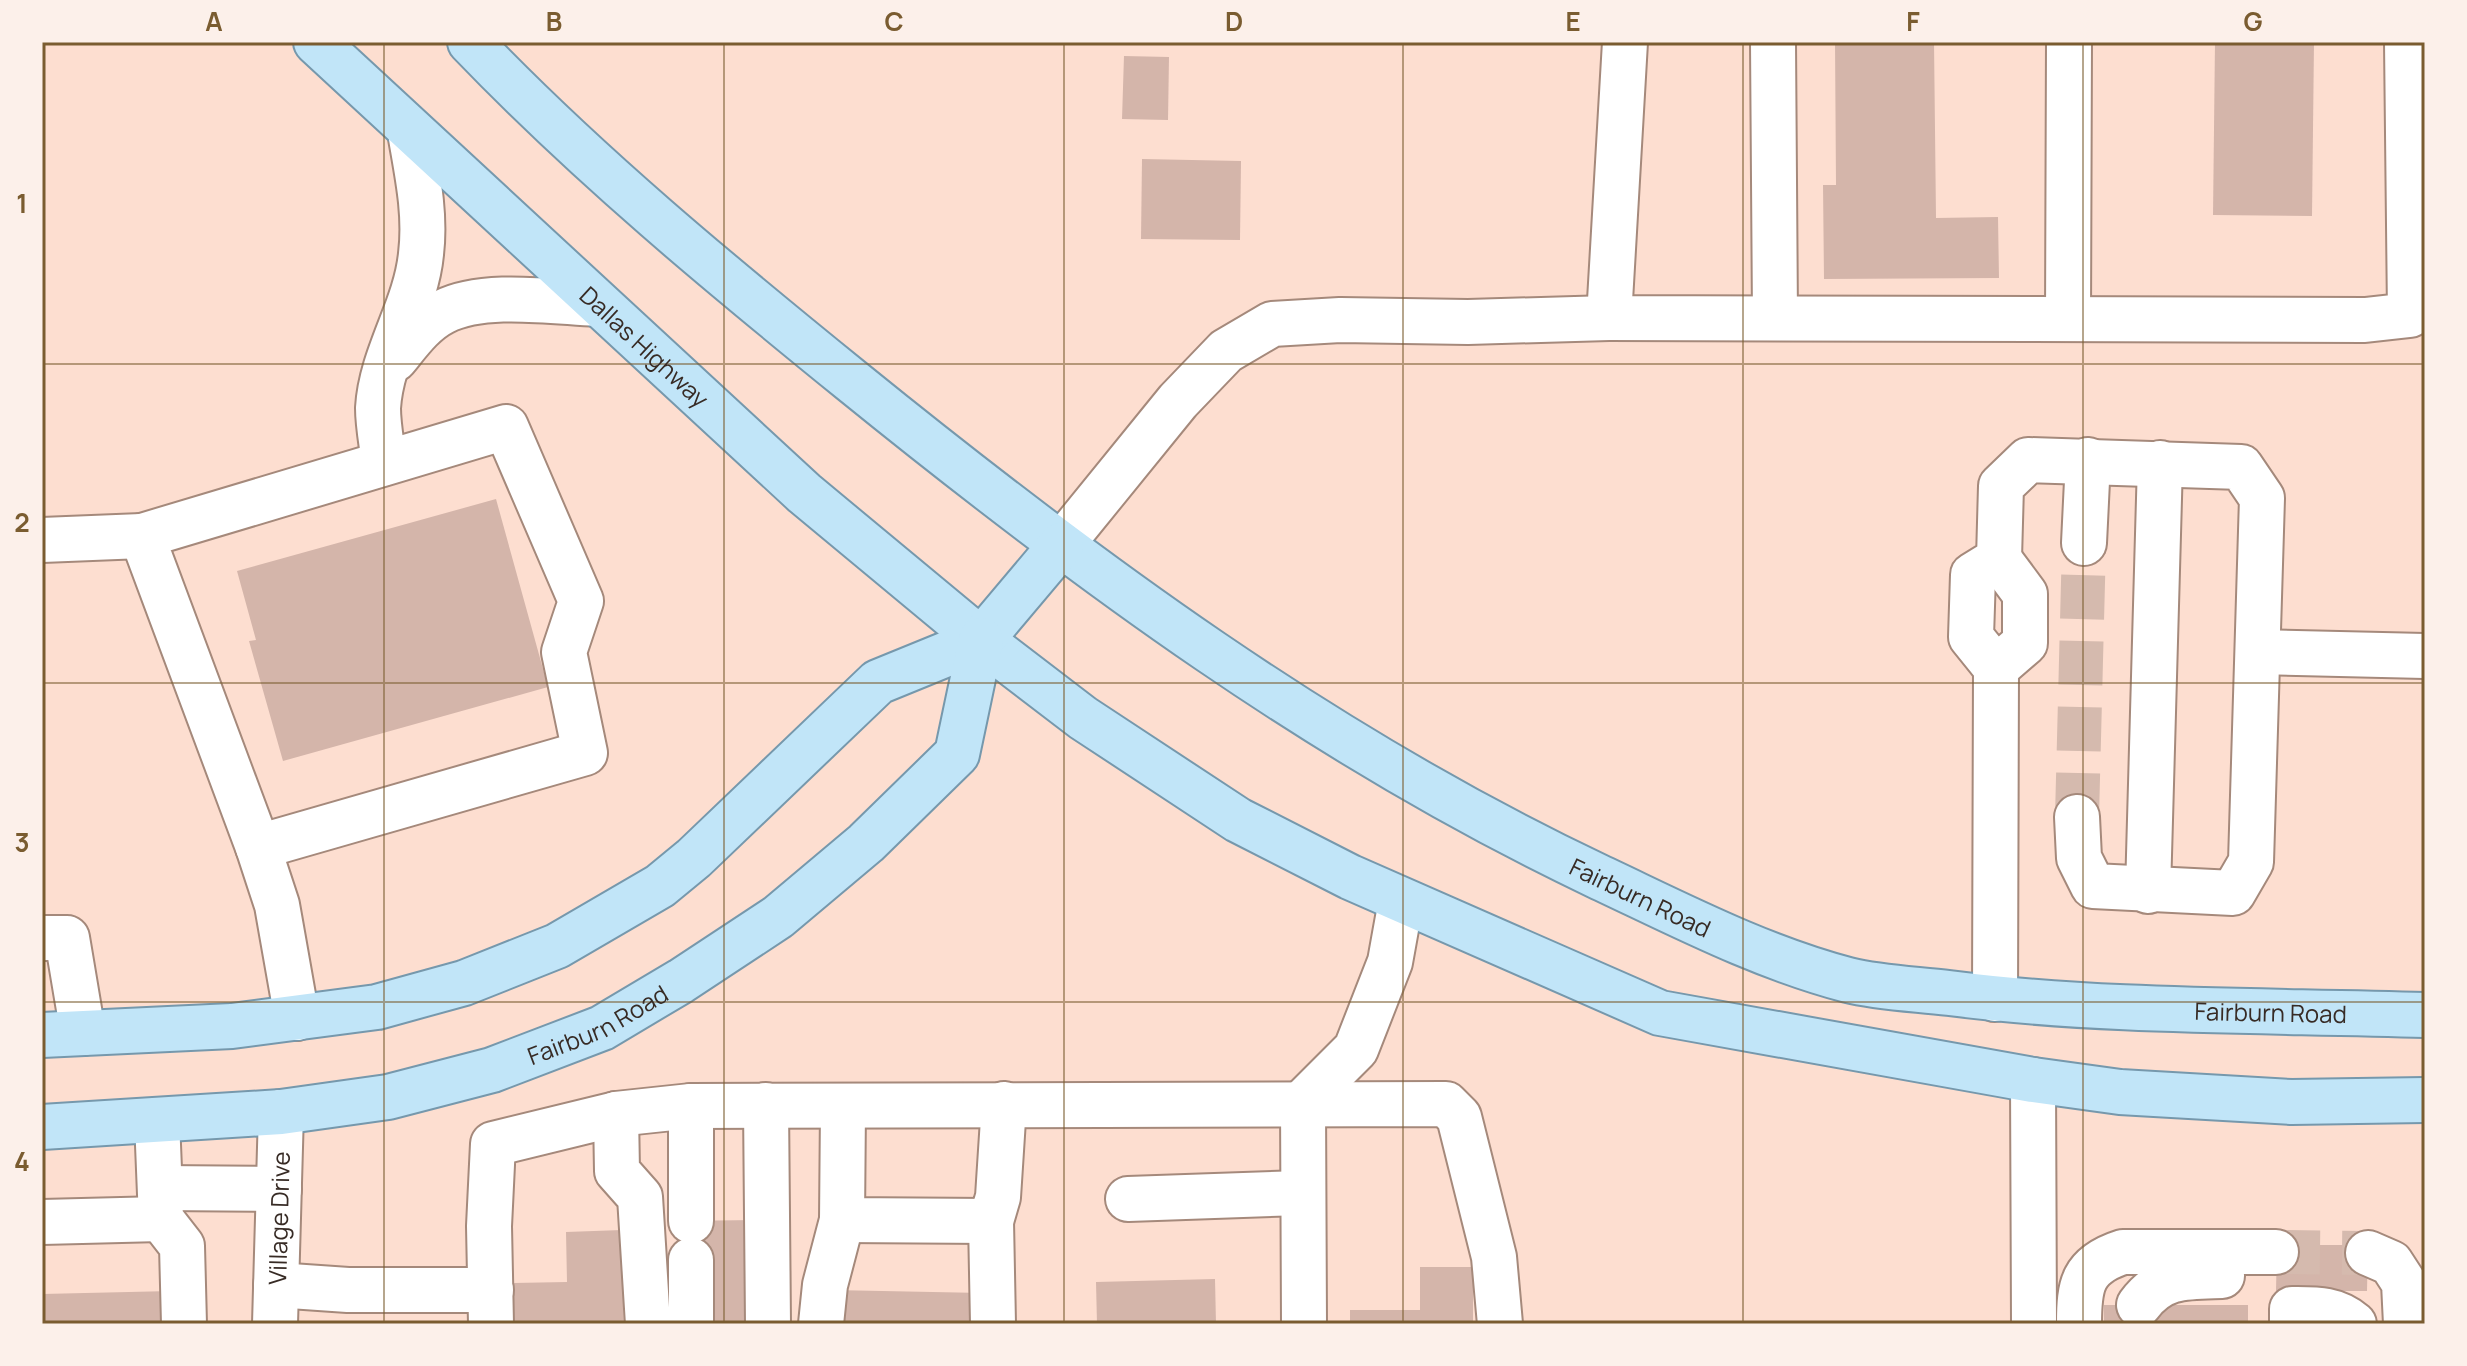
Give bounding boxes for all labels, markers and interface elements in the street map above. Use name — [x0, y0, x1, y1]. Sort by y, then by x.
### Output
text: A — [205, 3, 223, 39]
text: B — [546, 3, 562, 39]
text: C — [884, 3, 904, 39]
text: D — [1225, 3, 1243, 39]
text: E — [1565, 3, 1581, 39]
text: F — [1906, 3, 1920, 39]
text: G — [2243, 3, 2263, 39]
text: 1 — [16, 185, 28, 221]
street label: Dallas Highway — [573, 278, 717, 414]
text: 2 — [14, 504, 30, 540]
text: 3 — [14, 824, 30, 860]
street label: Fairburn Road — [1565, 849, 1716, 944]
street label: Fairburn Road — [522, 976, 674, 1072]
street label: Fairburn Road — [2194, 993, 2347, 1030]
text: 4 — [14, 1143, 30, 1179]
street label: Village Drive — [260, 1151, 296, 1285]

